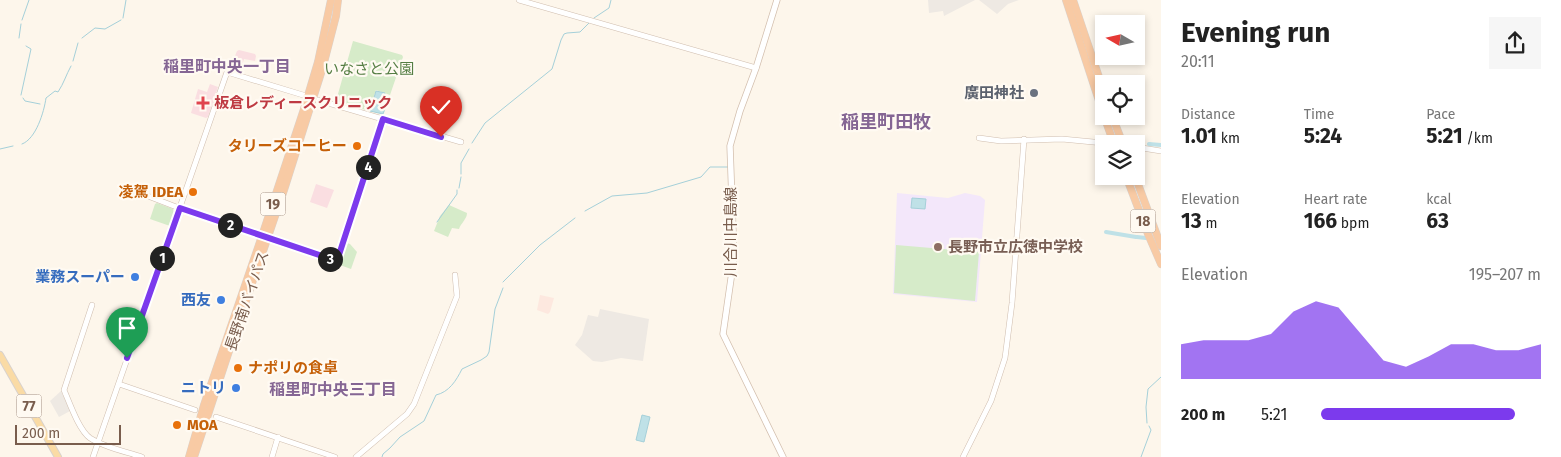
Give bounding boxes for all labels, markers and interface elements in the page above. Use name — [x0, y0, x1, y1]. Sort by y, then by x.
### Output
north arrow — [1095, 15, 1145, 65]
map controls — [1095, 15, 1145, 185]
text: Evening run — [1181, 16, 1330, 49]
button: share — [1489, 17, 1541, 69]
text: 20:11 — [1181, 52, 1215, 71]
district label: 稲里町中央一丁目 — [163, 57, 291, 76]
park label: いなさと公園 — [324, 60, 414, 78]
button: locate — [1095, 75, 1145, 125]
place label: 廣田神社 — [964, 84, 1024, 102]
pin — [420, 86, 462, 137]
marker: 廣田神社 — [1028, 87, 1040, 99]
icon: check — [427, 93, 455, 121]
place label: 板倉レディースクリニック — [214, 94, 392, 112]
marker: 板倉レディースクリニック — [196, 96, 210, 110]
text: Distance — [1181, 106, 1235, 123]
text: Time — [1304, 106, 1334, 123]
text: Pace — [1426, 106, 1455, 123]
district label: 稲里町田牧 — [841, 111, 931, 133]
text: 1.01 — [1181, 123, 1217, 149]
text: 5:24 — [1304, 123, 1342, 149]
text: 5:21 — [1426, 123, 1463, 149]
text: km — [1217, 130, 1240, 147]
text: /km — [1463, 130, 1493, 147]
button: layers — [1095, 135, 1145, 185]
place label: タリーズコーヒー — [228, 137, 347, 155]
marker: タリーズコーヒー — [351, 140, 363, 152]
pin: 4 — [356, 154, 380, 180]
text: 4 — [365, 159, 372, 176]
place label: 凌駕 IDEA — [119, 183, 184, 201]
marker: 凌駕 IDEA — [187, 186, 199, 198]
street label: 川合川中島線 — [722, 187, 740, 277]
text: Elevation — [1181, 191, 1240, 208]
text: Heart rate — [1304, 191, 1367, 208]
text: kcal — [1426, 191, 1452, 208]
road number: 19 — [260, 192, 286, 215]
text: 13 — [1181, 208, 1202, 234]
text: 166 — [1304, 208, 1337, 234]
text: 63 — [1426, 208, 1449, 234]
road number: 18 — [1130, 210, 1156, 232]
pin: 2 — [218, 212, 242, 238]
text: m — [1202, 215, 1217, 232]
text: bpm — [1337, 215, 1369, 232]
text: 2 — [227, 217, 234, 234]
place label: 長野市立広徳中学校 — [948, 238, 1083, 256]
marker: 長野市立広徳中学校 — [932, 241, 944, 253]
pin: 1 — [150, 246, 174, 270]
pin: 3 — [318, 246, 342, 272]
street label: 長野南バイパス — [221, 249, 273, 353]
text: 1 — [159, 250, 166, 267]
text: 3 — [327, 251, 334, 268]
text: Elevation — [1181, 265, 1248, 284]
text: 195–207 m — [1469, 265, 1541, 284]
place label: 業務スーパー — [35, 268, 125, 286]
marker: 業務スーパー — [129, 271, 141, 283]
place label: 西友 — [181, 291, 211, 309]
marker: 西友 — [215, 294, 227, 306]
pin — [106, 307, 148, 358]
icon: arrive — [113, 314, 141, 342]
place label: ナポリの食卓 — [248, 359, 338, 377]
marker: ナポリの食卓 — [232, 362, 244, 374]
place label: ニトリ — [181, 379, 226, 397]
district label: 稲里町中央三丁目 — [269, 380, 397, 399]
marker: ニトリ — [230, 382, 242, 394]
road number: 77 — [16, 394, 42, 418]
text: 200 m — [1181, 405, 1225, 424]
text: 5:21 — [1261, 405, 1287, 424]
place label: MOA — [187, 416, 219, 434]
marker: MOA — [171, 419, 183, 431]
scale bar — [15, 422, 121, 445]
text: 200 m — [22, 425, 60, 442]

